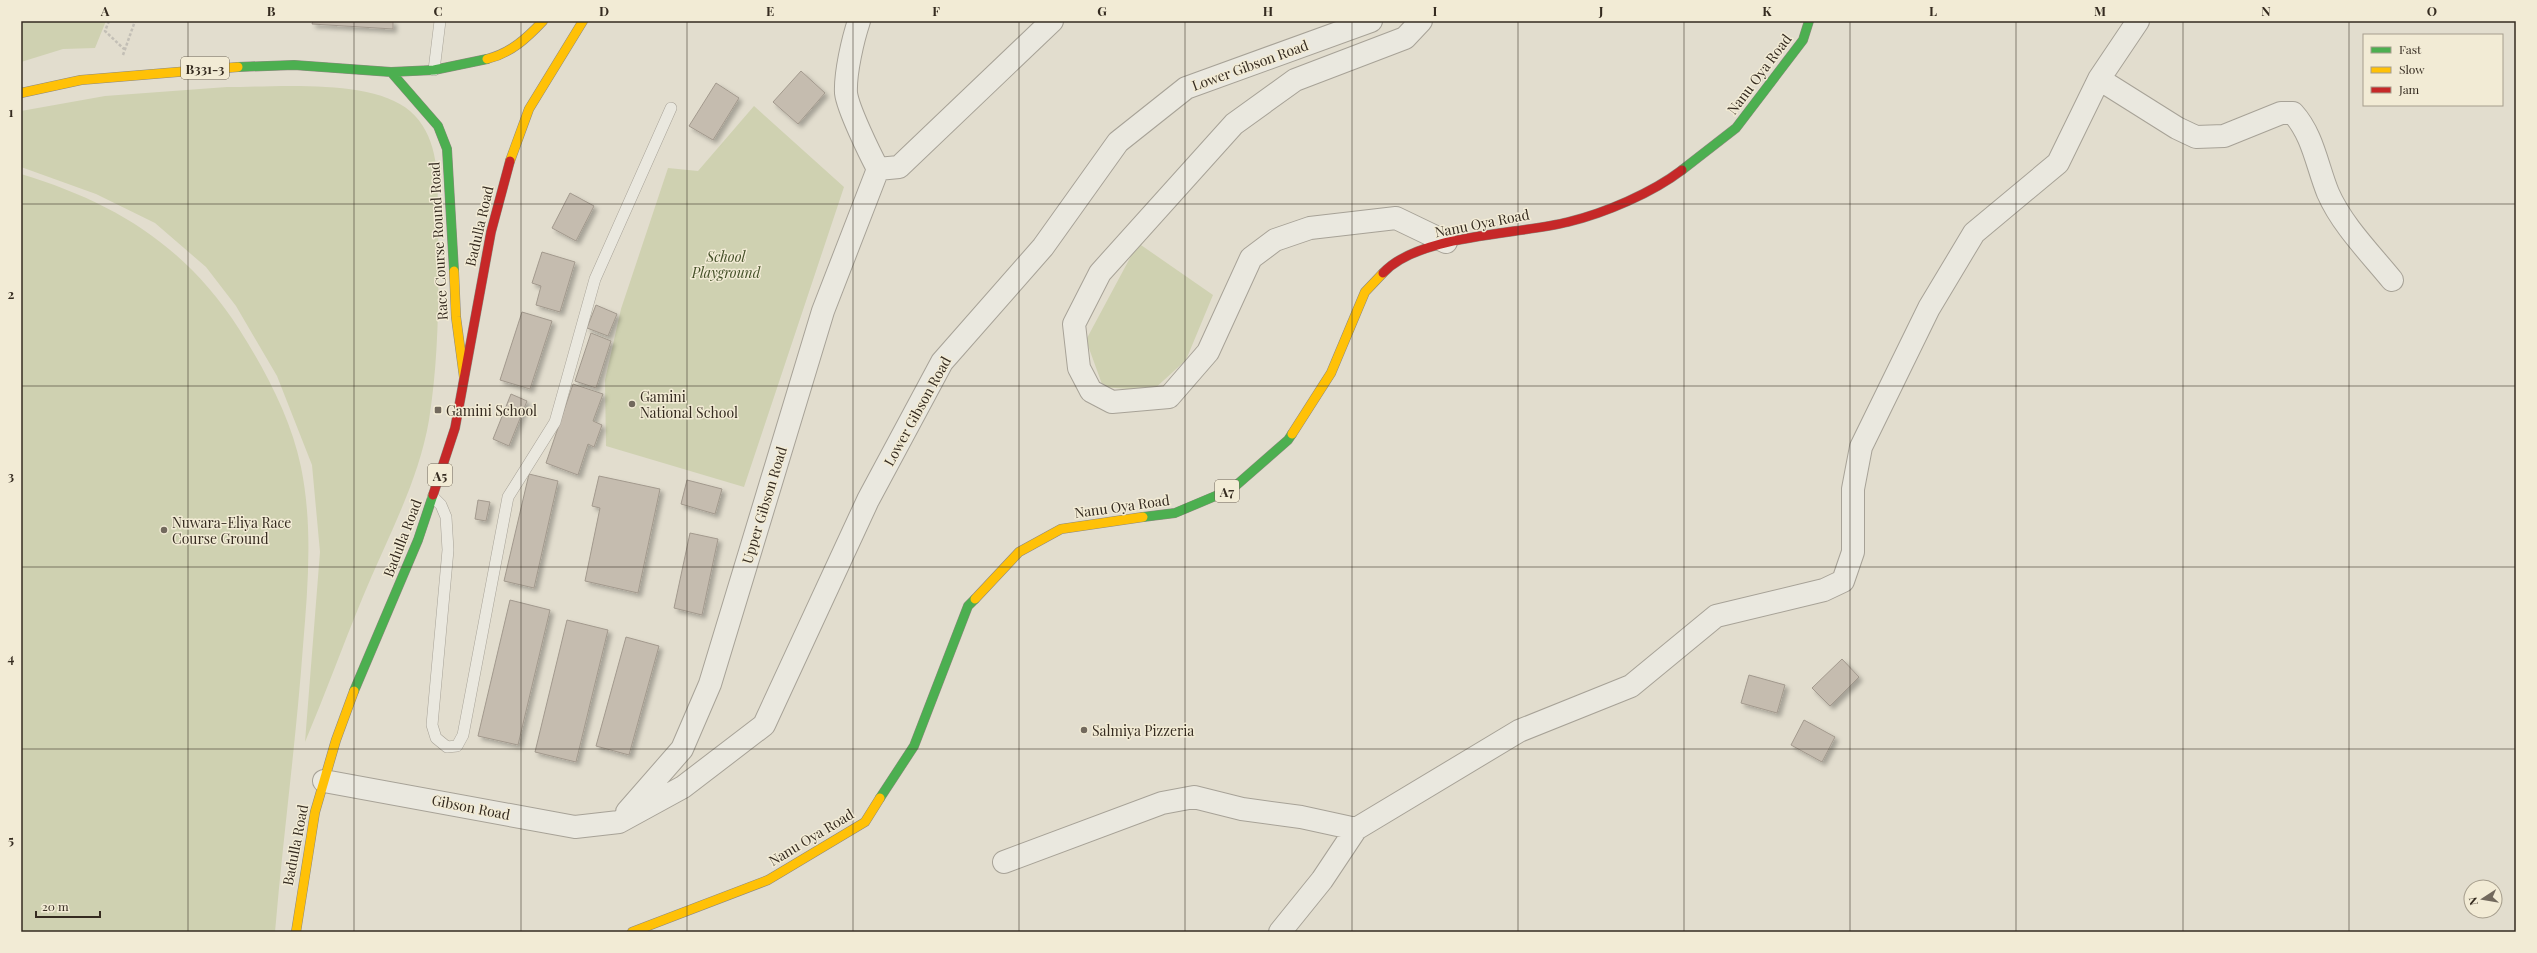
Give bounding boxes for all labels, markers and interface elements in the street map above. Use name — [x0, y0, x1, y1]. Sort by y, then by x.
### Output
text: A — [100, 2, 110, 19]
text: B — [267, 2, 276, 19]
text: C — [433, 2, 443, 19]
text: D — [599, 2, 609, 19]
text: E — [766, 2, 774, 19]
text: F — [932, 2, 940, 19]
text: G — [1097, 2, 1107, 19]
text: H — [1263, 2, 1273, 19]
text: I — [1433, 2, 1438, 19]
text: J — [1598, 2, 1604, 19]
text: K — [1762, 2, 1772, 19]
text: L — [1929, 2, 1937, 19]
text: M — [2094, 2, 2106, 19]
text: N — [2261, 2, 2271, 19]
text: O — [2427, 2, 2437, 19]
street label: Nanu Oya Road — [1723, 30, 1795, 118]
legend — [2363, 34, 2503, 106]
street label: Lower Gibson Road — [1189, 35, 1311, 95]
text: Fast — [2399, 41, 2422, 57]
road number: B331-3 — [181, 57, 229, 79]
text: Slow — [2399, 61, 2425, 77]
text: Jam — [2398, 81, 2420, 97]
text: 1 — [9, 103, 14, 120]
street label: Race Course Round Road — [424, 161, 452, 321]
street label: Badulla Road — [461, 184, 497, 268]
street label: Nanu Oya Road — [1433, 205, 1531, 241]
park label: School Playground — [691, 247, 761, 282]
text: 2 — [8, 285, 15, 302]
street label: Lower Gibson Road — [879, 353, 955, 469]
place label: Gamini National School — [640, 387, 738, 422]
marker: Gamini National School — [627, 399, 637, 409]
place label: Gamini School — [446, 401, 537, 420]
marker: Gamini School — [433, 405, 443, 415]
street label: Upper Gibson Road — [737, 444, 791, 566]
road number: A5 — [428, 464, 452, 486]
text: 3 — [8, 467, 14, 484]
road number: A7 — [1215, 480, 1239, 502]
street label: Nanu Oya Road — [1073, 490, 1171, 522]
street label: Badulla Road — [378, 496, 426, 580]
place label: Nuwara-Eliya Race Course Ground — [172, 513, 291, 548]
marker: Nuwara-Eliya Race Course Ground — [159, 525, 169, 535]
text: 4 — [8, 649, 15, 666]
place label: Salmiya Pizzeria — [1092, 721, 1194, 740]
marker: Salmiya Pizzeria — [1079, 725, 1089, 735]
street label: Gibson Road — [430, 790, 512, 824]
street label: Badulla Road — [278, 803, 312, 887]
street label: Nanu Oya Road — [765, 804, 857, 870]
text: 5 — [8, 831, 14, 848]
north arrow — [2463, 879, 2503, 919]
scale bar — [36, 893, 100, 919]
text: N — [2465, 896, 2481, 907]
text: 20 m — [42, 898, 69, 914]

